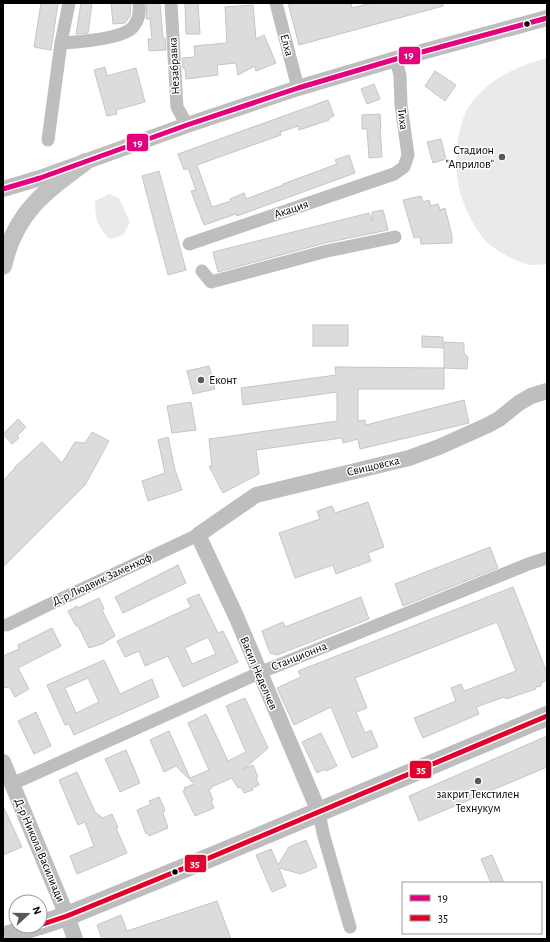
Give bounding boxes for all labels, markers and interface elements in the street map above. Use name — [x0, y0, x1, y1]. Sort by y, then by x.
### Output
unlabelled marker — [522, 19, 532, 29]
street label: Елха — [278, 33, 296, 58]
street label: Незабравка — [166, 36, 181, 95]
line badge: 19 — [398, 46, 421, 65]
text: 19 — [404, 50, 414, 61]
street label: Тиха — [396, 107, 410, 131]
line badge: 19 — [126, 133, 149, 152]
text: 19 — [133, 138, 143, 149]
place label: Стадион "Априлов" — [446, 144, 494, 170]
marker: Стадион "Априлов" — [497, 152, 507, 162]
street label: Акация — [272, 198, 310, 220]
place label: Еконт — [209, 374, 237, 386]
marker: Еконт — [196, 375, 206, 385]
street label: Свищовска — [345, 454, 401, 478]
street label: Д-р Людвик Заменхоф — [50, 551, 154, 607]
street label: Васил Неделчев — [238, 635, 280, 712]
street label: Станционна — [269, 639, 329, 673]
line badge: 35 — [409, 760, 432, 779]
text: 35 — [416, 764, 426, 775]
marker: закрит Текстилен Технукум — [473, 776, 483, 786]
place label: закрит Текстилен Технукум — [437, 788, 519, 815]
street label: Д-р Никола Василиади — [13, 796, 67, 904]
line badge: 35 — [184, 854, 207, 873]
text: 35 — [190, 858, 200, 869]
unlabelled marker — [170, 867, 180, 877]
legend — [402, 882, 542, 934]
text: 19 — [438, 892, 448, 904]
north arrow — [8, 894, 48, 934]
text: N — [30, 905, 43, 916]
text: 35 — [438, 912, 448, 924]

